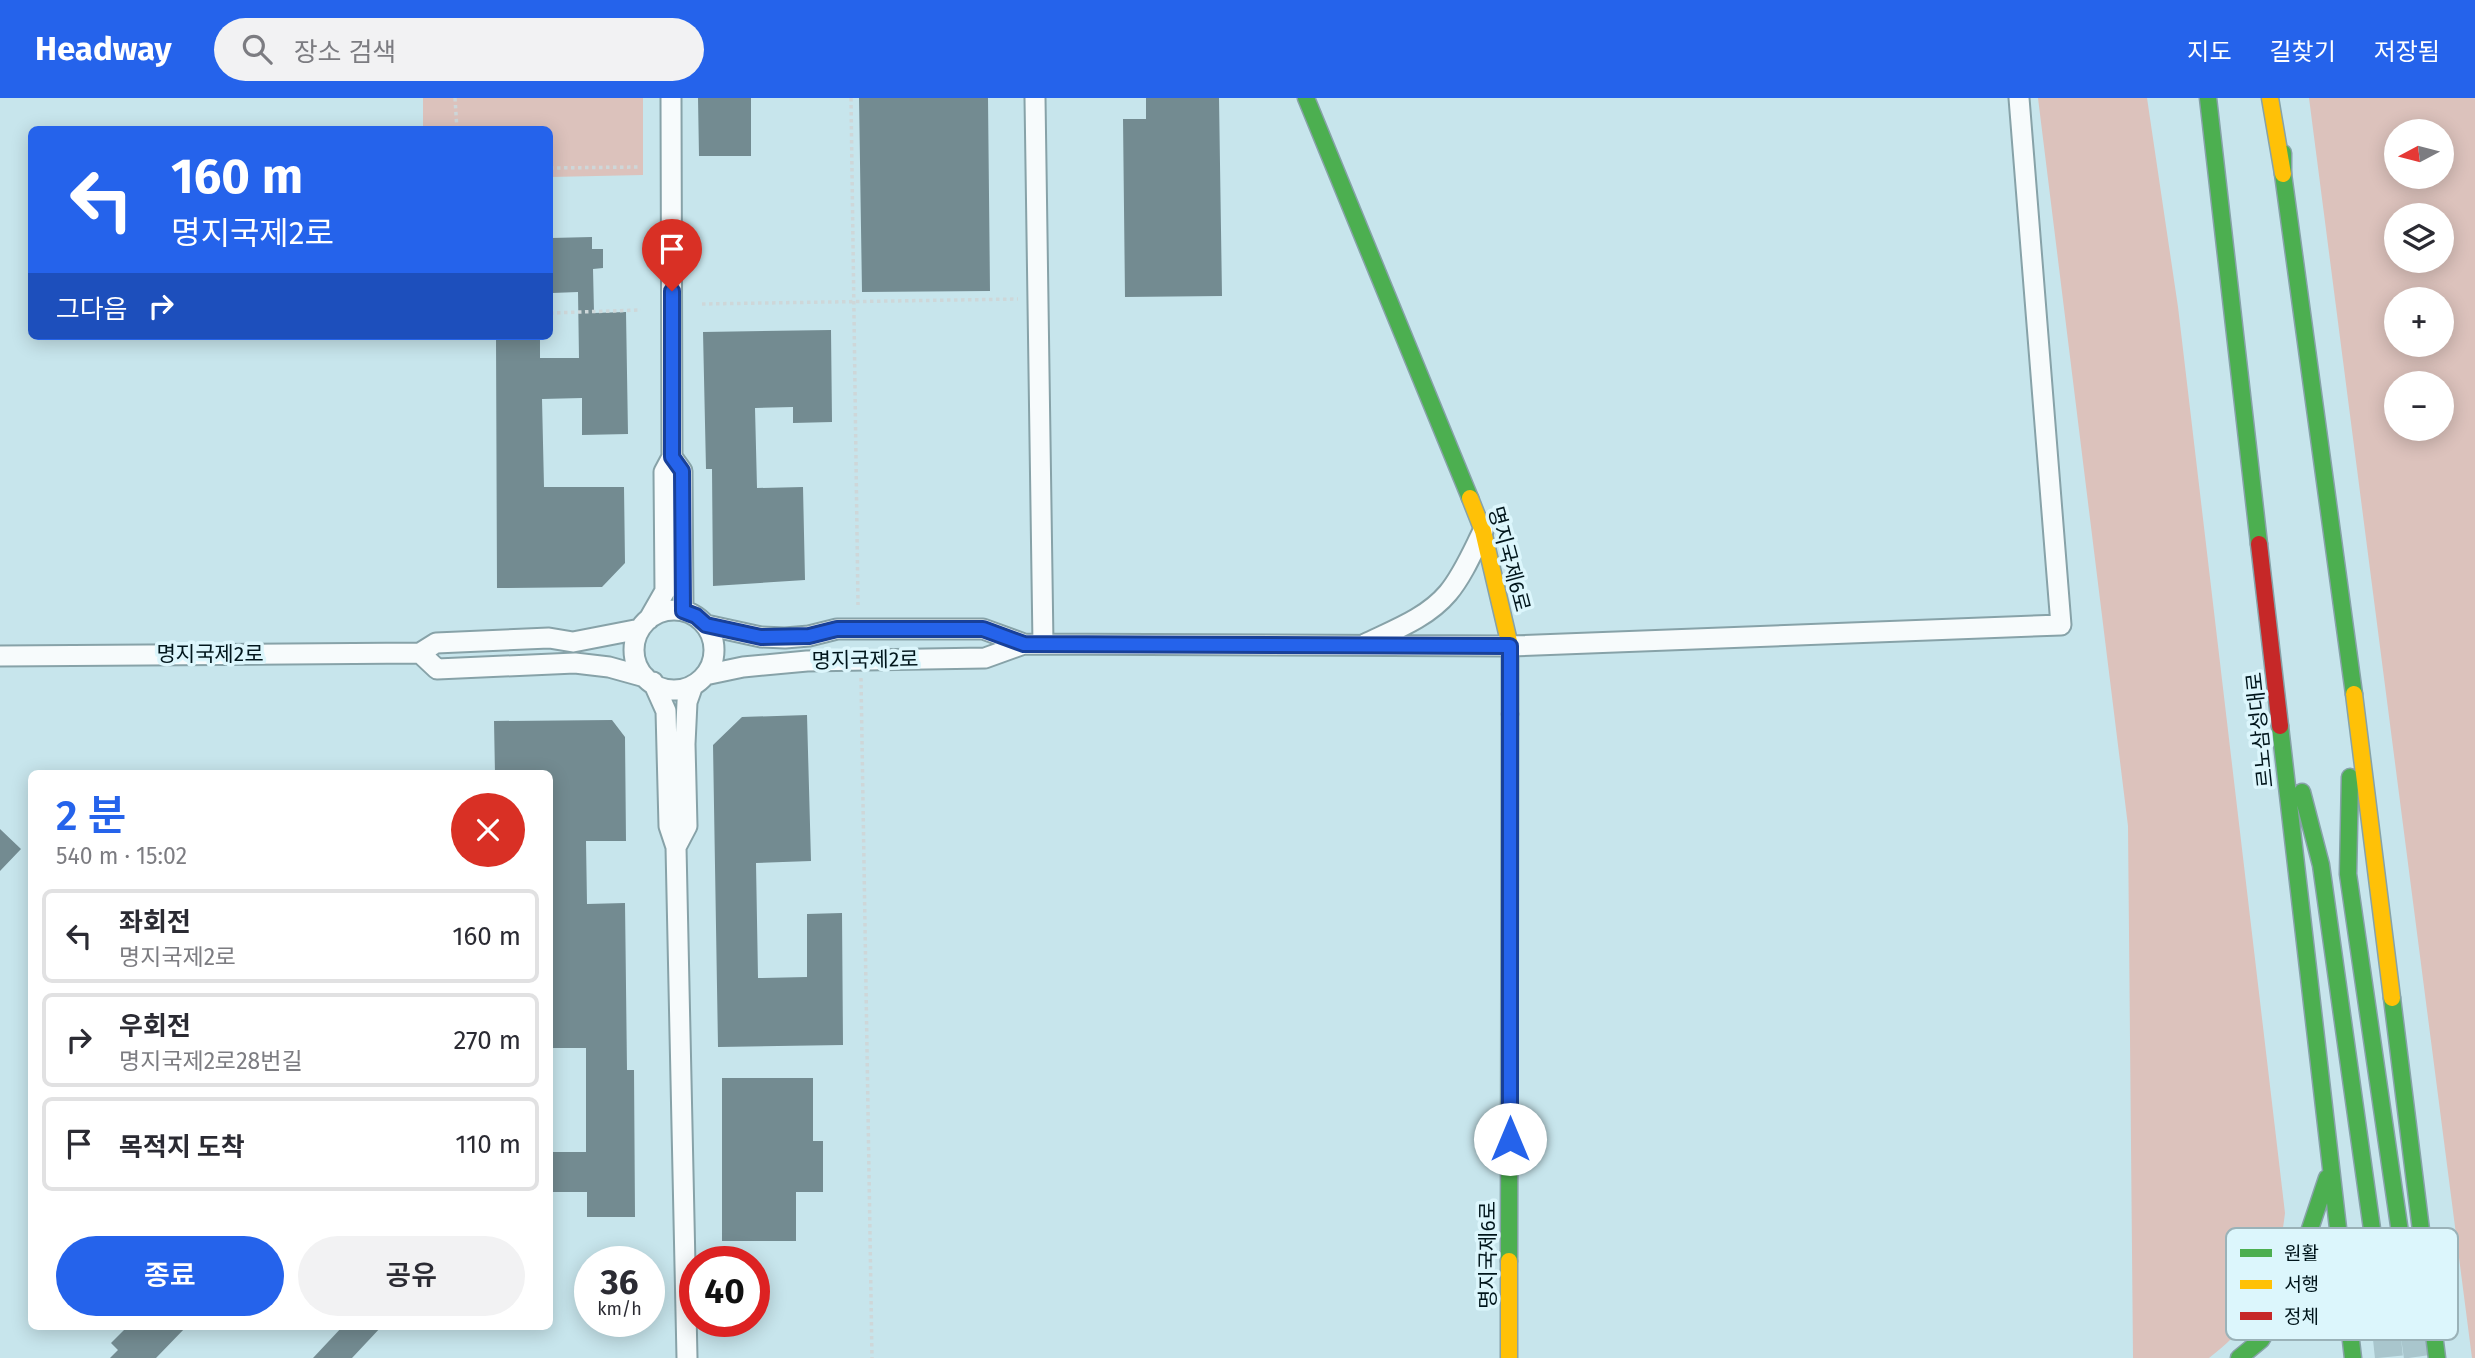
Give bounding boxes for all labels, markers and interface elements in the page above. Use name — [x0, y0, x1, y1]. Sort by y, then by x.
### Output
search box — [214, 18, 704, 81]
text: Headway — [35, 29, 172, 69]
icon: search — [238, 30, 276, 68]
text: 장소 검색 — [294, 37, 396, 68]
text: 지도 — [2187, 38, 2232, 66]
text: 길찾기 — [2270, 38, 2336, 66]
text: 저장됨 — [2374, 38, 2440, 66]
north arrow — [2384, 119, 2454, 189]
map controls — [2384, 119, 2454, 441]
text: 160 m — [171, 147, 303, 206]
icon: left — [56, 154, 147, 245]
button: layers — [2384, 203, 2454, 273]
text: 명지국제2로 — [171, 214, 334, 252]
pin — [642, 219, 702, 291]
icon: arrive — [653, 230, 691, 268]
icon: right — [142, 287, 180, 325]
button: + — [2384, 287, 2454, 357]
text: 그다음 — [56, 294, 128, 325]
button: − — [2384, 371, 2454, 441]
street label: 명지국제6로 — [1482, 504, 1536, 614]
street label: 명지국제2로 — [157, 641, 264, 667]
street label: 명지국제2로 — [811, 646, 919, 674]
street label: 르노삼성대로 — [2241, 671, 2279, 789]
text: 2 분 — [56, 791, 126, 841]
button: close — [451, 793, 525, 867]
text: 540 m · 15:02 — [56, 842, 187, 870]
text: 좌회전 — [119, 907, 191, 938]
icon: left — [60, 917, 98, 955]
text: 160 m — [452, 921, 521, 952]
text: 명지국제2로 — [119, 943, 236, 971]
text: 우회전 — [119, 1011, 191, 1042]
icon: right — [60, 1021, 98, 1059]
text: 270 m — [453, 1025, 521, 1056]
text: 명지국제2로28번길 — [119, 1047, 303, 1075]
position arrow — [1473, 1102, 1547, 1176]
icon: arrive — [60, 1125, 98, 1163]
text: 110 m — [455, 1129, 521, 1160]
text: 목적지 도착 — [119, 1132, 245, 1163]
street label: 명지국제6로 — [1475, 1201, 1501, 1309]
legend — [2226, 1228, 2458, 1340]
button: 종료 — [56, 1236, 284, 1316]
button: 공유 — [298, 1236, 525, 1316]
text: 원활 — [2284, 1242, 2319, 1265]
speed limit sign: 40 — [679, 1246, 770, 1337]
text: 36 — [601, 1261, 638, 1303]
text: 서행 — [2284, 1273, 2319, 1296]
text: km/h — [597, 1298, 642, 1320]
text: 정체 — [2284, 1305, 2319, 1328]

